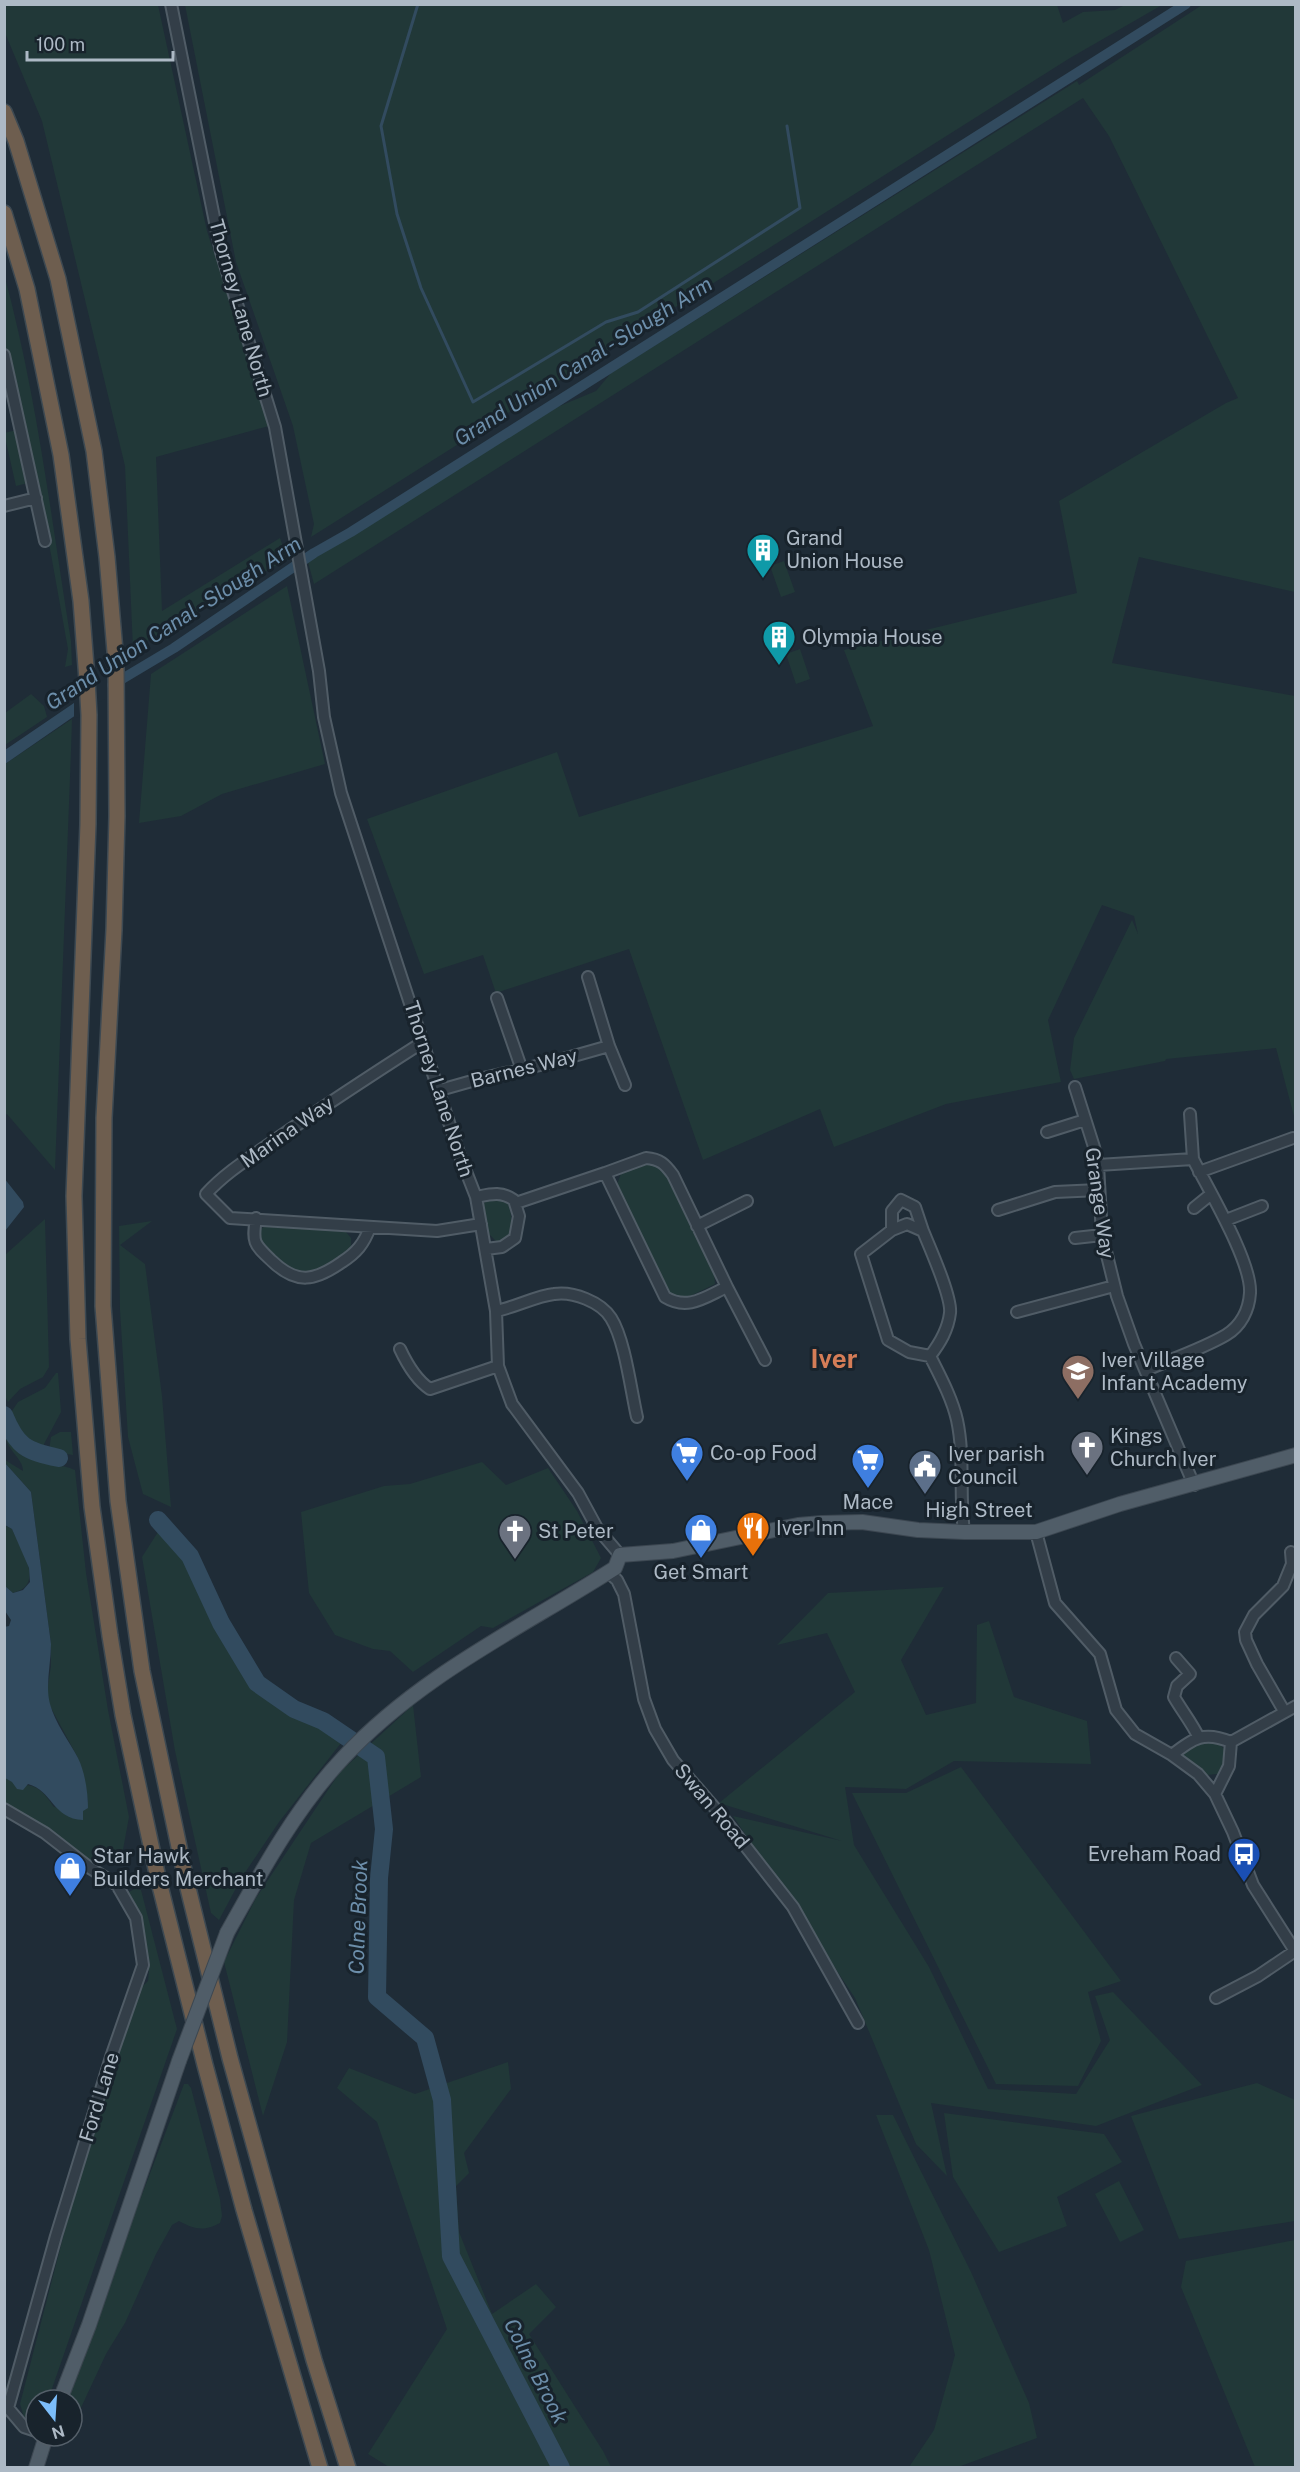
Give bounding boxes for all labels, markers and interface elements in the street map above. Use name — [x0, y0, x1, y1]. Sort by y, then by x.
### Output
scale bar — [27, 24, 172, 62]
text: 100 m — [36, 34, 85, 55]
street label: Thorney Lane North — [204, 216, 278, 400]
water label: Grand Union Canal - Slough Arm — [449, 271, 717, 451]
place label: Grand Union House — [786, 526, 904, 573]
water label: Grand Union Canal - Slough Arm — [41, 531, 305, 715]
building icon: Grand Union House — [745, 532, 781, 579]
building icon: Olympia House — [761, 619, 797, 666]
place label: Olympia House — [802, 625, 943, 649]
street label: Thorney Lane North — [399, 998, 479, 1180]
street label: Barnes Way — [468, 1043, 580, 1093]
street label: Marina Way — [236, 1091, 338, 1173]
street label: Grange Way — [1080, 1146, 1120, 1260]
district label: Iver — [811, 1343, 858, 1374]
place label: Iver Village Infant Academy — [1101, 1348, 1248, 1395]
school or university icon: Iver Village Infant Academy — [1060, 1353, 1096, 1400]
place label: Kings Church Iver — [1110, 1424, 1217, 1471]
church icon: Kings Church Iver — [1069, 1429, 1105, 1476]
supermarket icon: Co-op Food — [669, 1435, 705, 1482]
place label: Co-op Food — [710, 1441, 817, 1465]
supermarket icon: Mace — [850, 1442, 886, 1489]
place label: Iver parish Council — [948, 1442, 1045, 1489]
public building icon: Iver parish Council — [907, 1448, 943, 1495]
place label: Mace — [843, 1490, 893, 1514]
street label: High Street — [925, 1498, 1033, 1522]
restaurant icon: Iver Inn — [735, 1510, 771, 1557]
shop icon: Get Smart — [683, 1512, 719, 1559]
church icon: St Peter — [497, 1513, 533, 1560]
place label: Iver Inn — [776, 1516, 844, 1540]
place label: St Peter — [538, 1519, 614, 1543]
place label: Get Smart — [653, 1560, 749, 1584]
street label: Swan Road — [669, 1759, 755, 1853]
bus stop icon: Evreham Road — [1226, 1836, 1262, 1883]
place label: Evreham Road — [1088, 1842, 1221, 1866]
place label: Star Hawk Builders Merchant — [93, 1844, 263, 1891]
shop icon: Star Hawk Builders Merchant — [52, 1850, 88, 1897]
water label: Colne Brook — [344, 1858, 373, 1975]
street label: Ford Lane — [74, 2049, 124, 2145]
water label: Colne Brook — [499, 2314, 574, 2428]
north arrow — [24, 2388, 84, 2448]
text: N — [49, 2421, 67, 2443]

